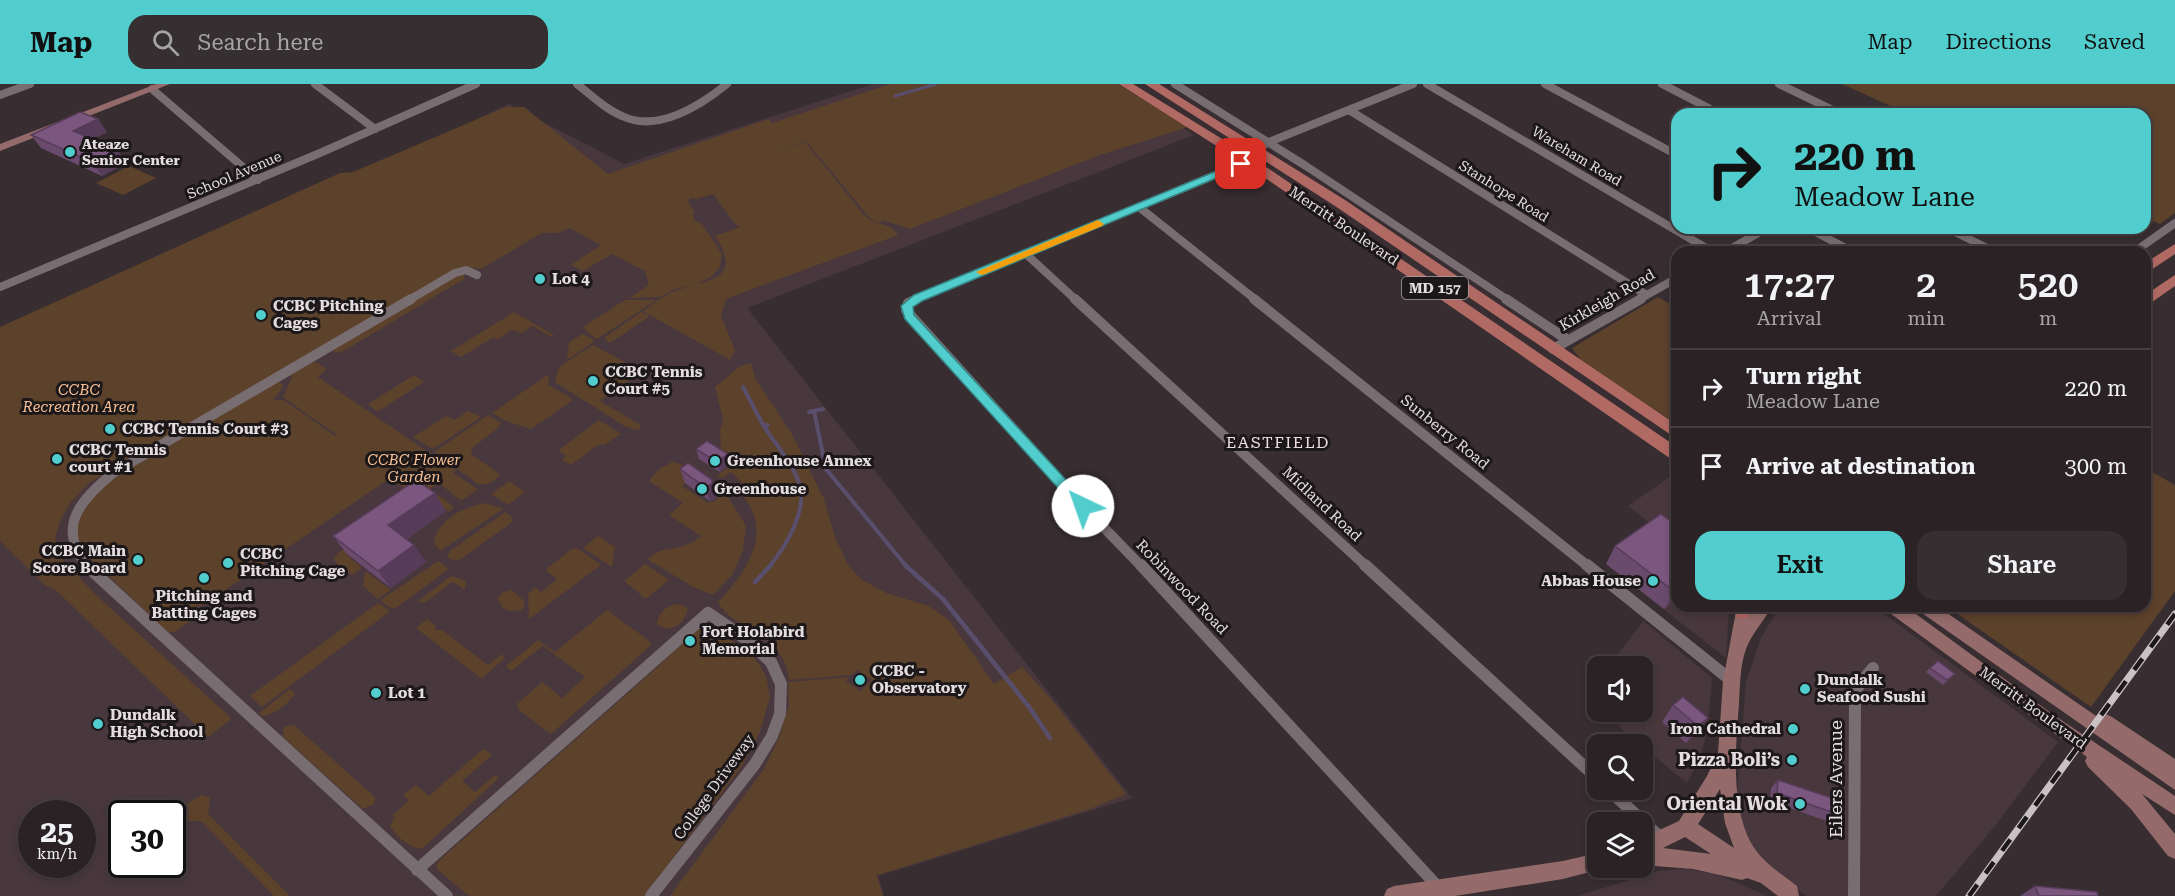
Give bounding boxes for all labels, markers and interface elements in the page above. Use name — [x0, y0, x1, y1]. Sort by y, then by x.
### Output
search box — [128, 15, 548, 69]
text: Map — [30, 26, 92, 59]
icon: search — [149, 26, 182, 59]
text: Search here — [197, 30, 323, 55]
text: Map — [1868, 30, 1912, 54]
text: Directions — [1945, 30, 2051, 54]
text: Saved — [2084, 30, 2145, 54]
street label: Wareham Road — [1529, 123, 1625, 189]
text: 220 m — [1794, 131, 1916, 180]
icon: right — [1695, 132, 1773, 210]
place label: Ateaze Senior Center — [82, 136, 181, 168]
pin — [1215, 138, 1266, 189]
marker: Ateaze Senior Center — [63, 145, 77, 159]
icon: arrive — [1224, 147, 1257, 180]
street label: School Avenue — [184, 148, 284, 202]
street label: Stanhope Road — [1456, 157, 1552, 225]
text: Meadow Lane — [1794, 181, 1975, 213]
street label: Merritt Boulevard — [1286, 183, 1402, 270]
text: 17:27 — [1744, 264, 1835, 306]
text: 2 — [1916, 264, 1936, 306]
text: 520 — [2018, 264, 2078, 306]
street label: Kirkleigh Road — [1556, 265, 1658, 335]
place label: Lot 4 — [552, 270, 590, 288]
marker: Lot 4 — [533, 272, 547, 286]
road number: MD 157 — [1402, 277, 1468, 299]
place label: CCBC Pitching Cages — [273, 297, 384, 332]
text: Arrival — [1757, 306, 1822, 330]
text: min — [1908, 306, 1945, 330]
text: m — [2039, 306, 2057, 330]
marker: CCBC Pitching Cages — [254, 308, 268, 322]
place label: CCBC Tennis Court #5 — [605, 363, 703, 398]
text: Turn right — [1746, 364, 1861, 389]
icon: right — [1695, 372, 1728, 405]
marker: CCBC Tennis Court #5 — [586, 374, 600, 388]
text: 220 m — [2064, 376, 2127, 401]
park label: CCBC Recreation Area — [22, 381, 135, 416]
text: Meadow Lane — [1746, 389, 1880, 413]
street label: Sunberry Road — [1397, 391, 1493, 473]
place label: CCBC Tennis Court #3 — [122, 420, 289, 438]
marker: CCBC Tennis Court #3 — [103, 422, 117, 436]
district label: EASTFIELD — [1226, 433, 1330, 452]
place label: CCBC Tennis court #1 — [69, 441, 167, 476]
icon: arrive — [1695, 450, 1728, 483]
park label: CCBC Flower Garden — [367, 451, 461, 486]
marker: CCBC Tennis court #1 — [50, 452, 64, 466]
place label: Greenhouse Annex — [727, 452, 872, 470]
marker: Greenhouse Annex — [708, 454, 722, 468]
text: Arrive at destination — [1746, 454, 1975, 479]
text: 300 m — [2064, 454, 2127, 479]
street label: Midland Road — [1279, 463, 1365, 545]
position arrow — [1051, 474, 1115, 538]
place label: Greenhouse — [714, 480, 806, 498]
marker: Greenhouse — [695, 482, 709, 496]
button: Exit — [1695, 531, 1905, 600]
button: Share — [1917, 531, 2127, 600]
street label: Robinwood Road — [1132, 536, 1232, 638]
place label: CCBC Main Score Board — [33, 542, 126, 577]
place label: CCBC Pitching Cage — [240, 545, 346, 580]
marker: CCBC Main Score Board — [131, 553, 145, 567]
marker: CCBC Pitching Cage — [221, 556, 235, 570]
marker: Pitching and Batting Cages — [197, 571, 211, 585]
place label: Abbas House — [1541, 572, 1641, 590]
marker: Abbas House — [1646, 574, 1660, 588]
place label: Pitching and Batting Cages — [152, 587, 257, 622]
place label: Fort Holabird Memorial — [702, 623, 804, 658]
marker: Fort Holabird Memorial — [683, 634, 697, 648]
map controls — [1587, 656, 1653, 878]
button: sound — [1587, 656, 1653, 722]
place label: CCBC - Observatory — [872, 662, 967, 697]
street label: Merritt Boulevard — [1976, 663, 2090, 753]
place label: Dundalk Seafood Sushi — [1817, 671, 1926, 706]
marker: CCBC - Observatory — [853, 673, 867, 687]
marker: Dundalk Seafood Sushi — [1798, 682, 1812, 696]
place label: Lot 1 — [388, 684, 426, 702]
marker: Lot 1 — [369, 686, 383, 700]
place label: Dundalk High School — [110, 706, 203, 741]
marker: Dundalk High School — [91, 717, 105, 731]
place label: Iron Cathedral — [1670, 720, 1781, 738]
street label: Eilers Avenue — [1825, 720, 1846, 838]
marker: Iron Cathedral — [1786, 722, 1800, 736]
street label: College Driveway — [670, 731, 758, 843]
button: search — [1587, 734, 1653, 800]
place label: Pizza Boli’s — [1678, 749, 1780, 770]
marker: Pizza Boli’s — [1785, 753, 1799, 767]
place label: Oriental Wok — [1667, 793, 1789, 814]
marker: Oriental Wok — [1793, 797, 1807, 811]
speed limit sign: 30 — [108, 800, 186, 878]
button: layers — [1587, 812, 1653, 878]
text: 25 — [40, 814, 74, 849]
text: km/h — [37, 845, 77, 863]

